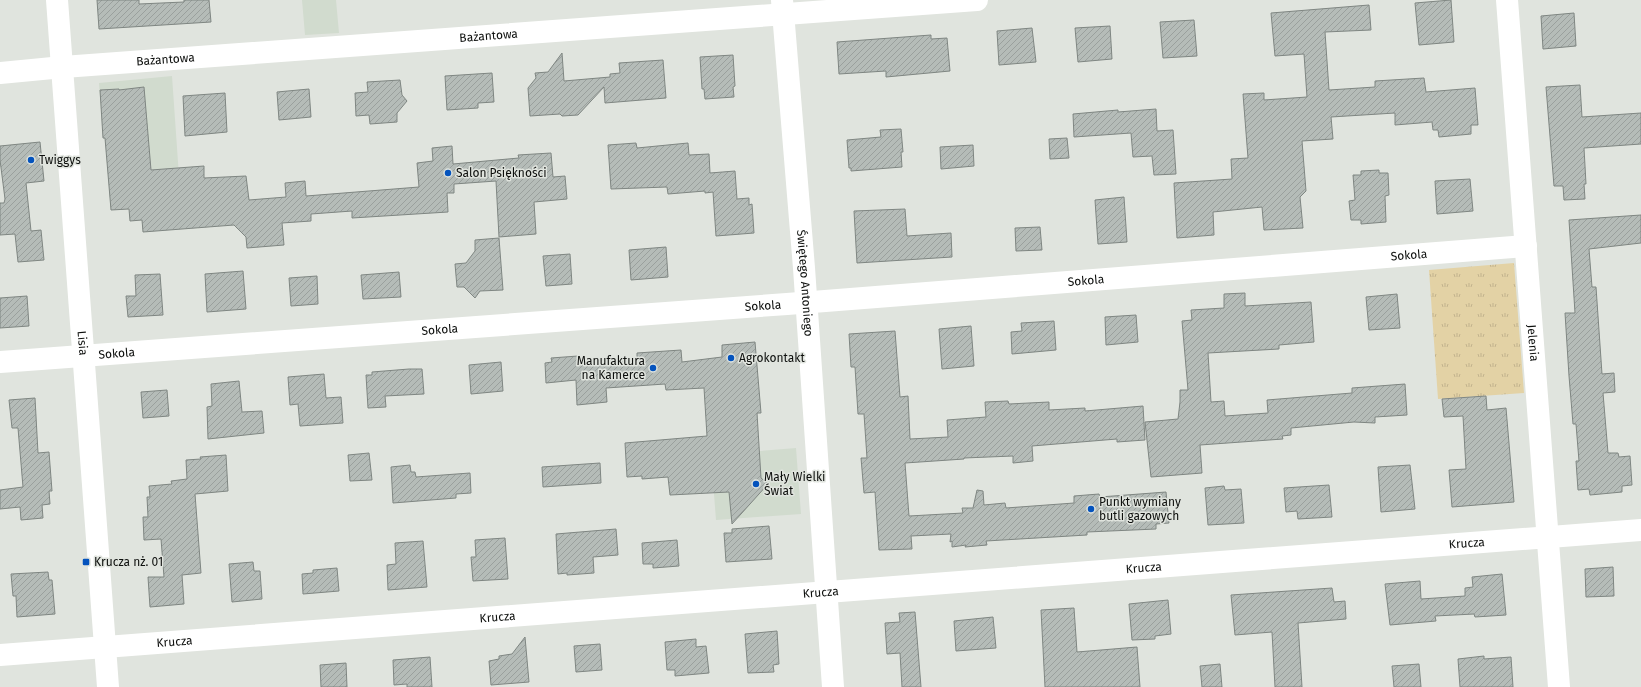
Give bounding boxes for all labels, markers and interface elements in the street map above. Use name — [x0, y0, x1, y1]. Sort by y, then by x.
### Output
street label: Bażantowa — [459, 27, 518, 45]
street label: Bażantowa — [136, 50, 195, 69]
place label: Twiggys — [39, 153, 81, 167]
marker: Twiggys — [26, 155, 36, 165]
place label: Salon Psiękności — [456, 166, 547, 180]
marker: Salon Psiękności — [443, 168, 453, 178]
street label: Świętego Antoniego — [794, 229, 816, 337]
street label: Sokola — [1390, 247, 1428, 264]
street label: Sokola — [1067, 272, 1105, 289]
street label: Sokola — [744, 297, 782, 314]
street label: Sokola — [421, 321, 459, 338]
street label: Jelenia — [1525, 324, 1541, 362]
street label: Lisia — [75, 330, 90, 356]
street label: Sokola — [98, 345, 135, 362]
place label: Agrokontakt — [739, 351, 805, 365]
marker: Agrokontakt — [726, 353, 736, 363]
place label: Manufaktura na Kamerce — [577, 354, 645, 382]
marker: Manufaktura na Kamerce — [648, 363, 658, 373]
place label: Mały Wielki Świat — [764, 470, 825, 498]
marker: Mały Wielki Świat — [751, 479, 761, 489]
place label: Punkt wymiany butli gazowych — [1099, 495, 1181, 523]
marker: Punkt wymiany butli gazowych — [1086, 504, 1096, 514]
street label: Krucza — [1448, 535, 1485, 552]
place label: Krucza nż. 01 — [94, 555, 163, 569]
marker: Krucza nż. 01 — [81, 557, 91, 567]
street label: Krucza — [1125, 560, 1162, 576]
street label: Krucza — [802, 584, 839, 601]
street label: Krucza — [479, 609, 516, 625]
street label: Krucza — [156, 633, 193, 650]

